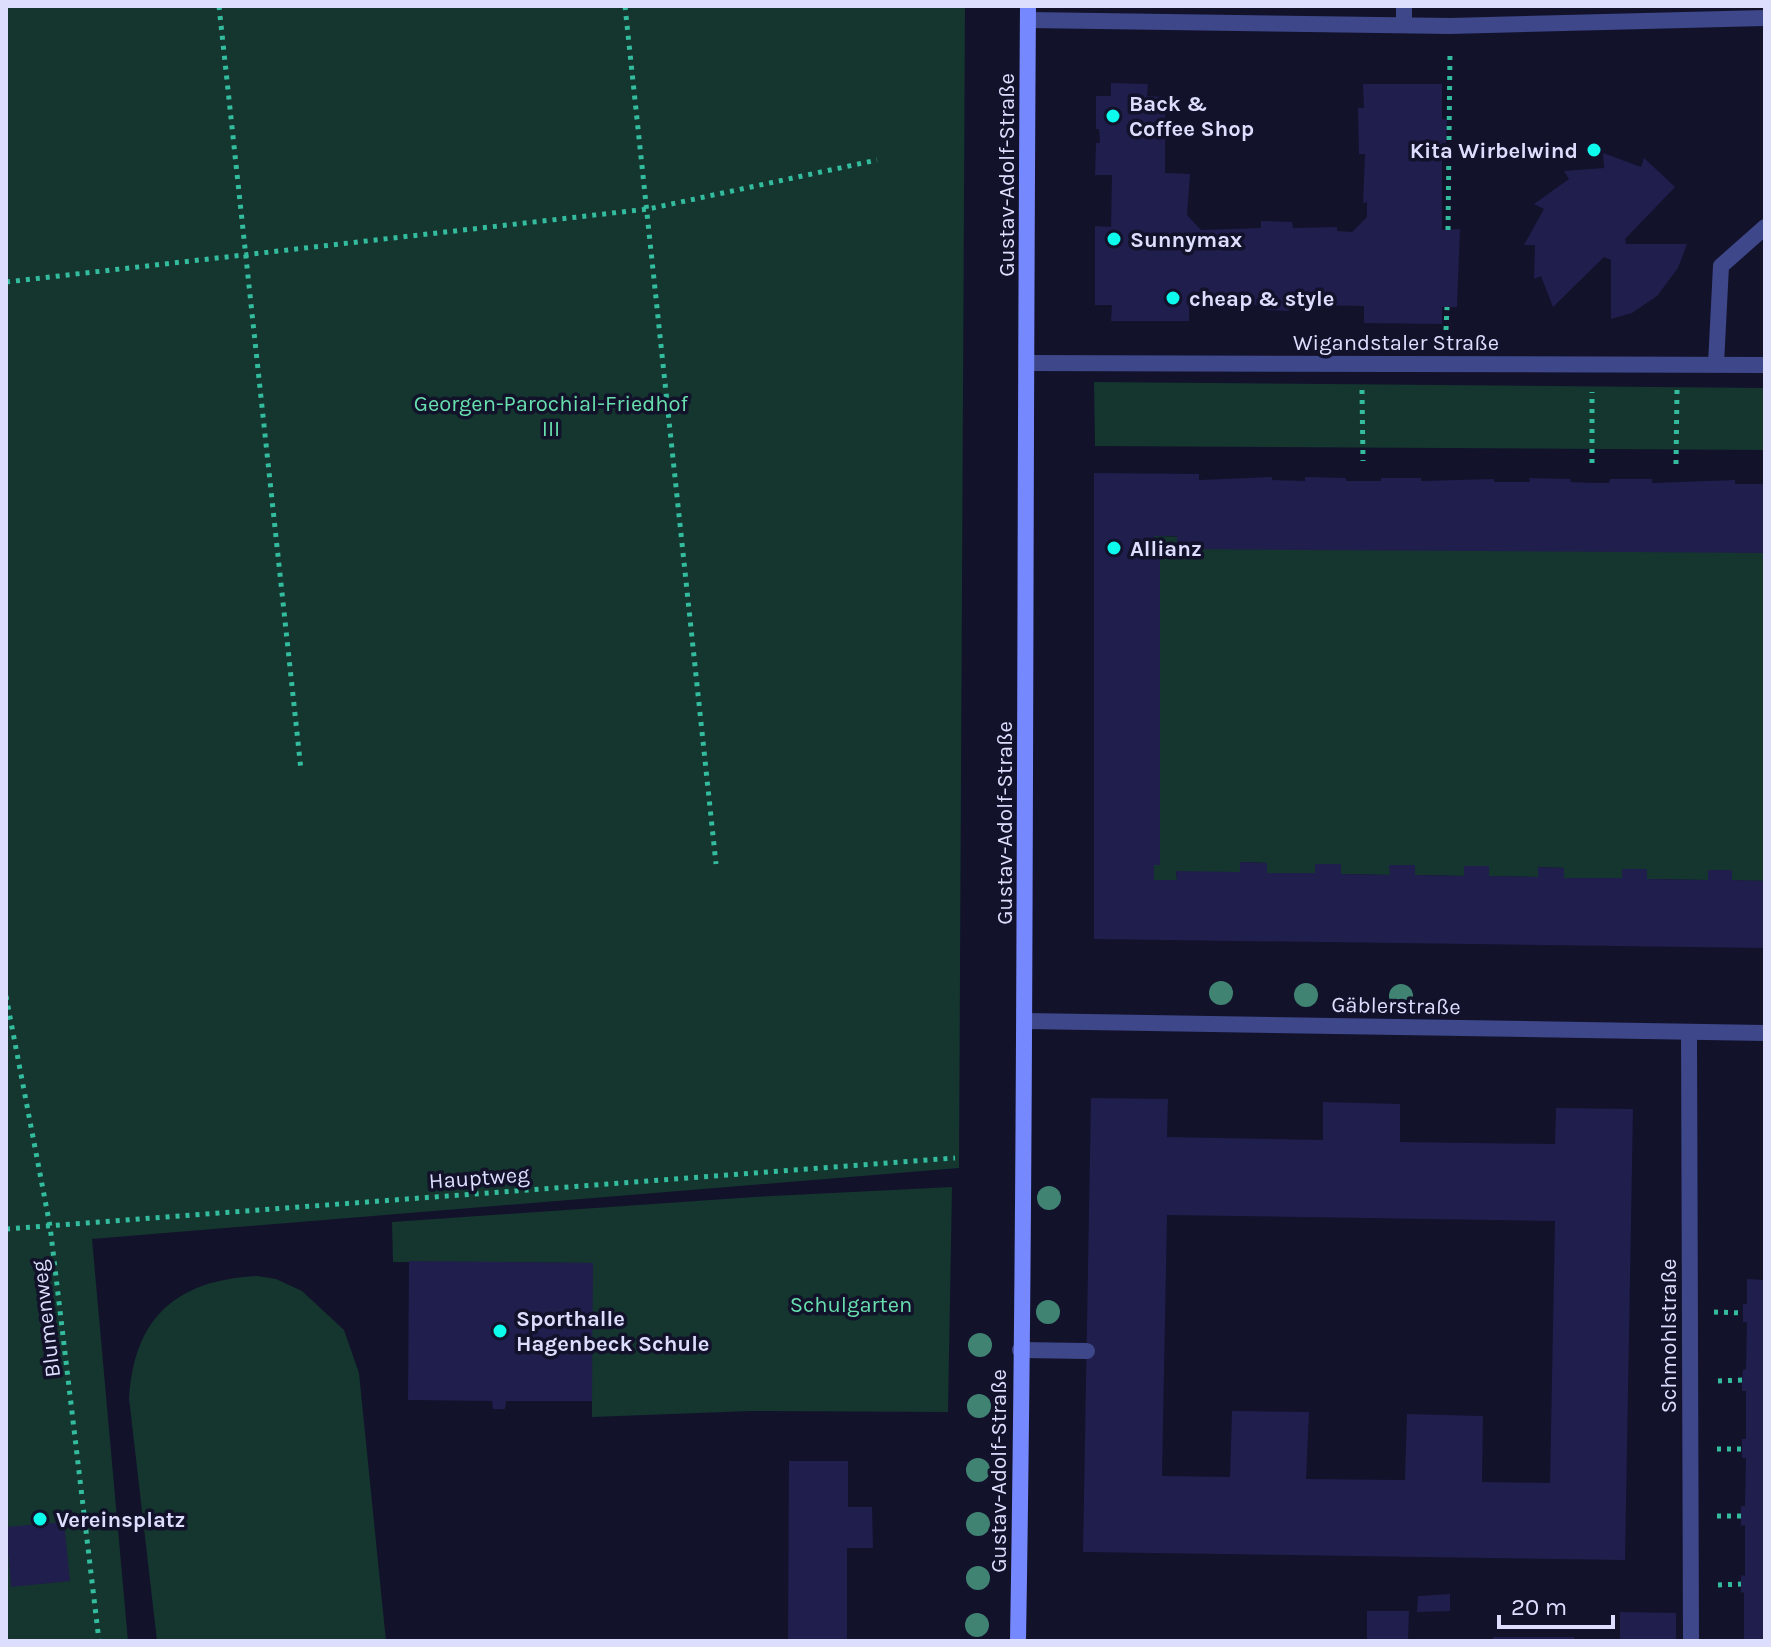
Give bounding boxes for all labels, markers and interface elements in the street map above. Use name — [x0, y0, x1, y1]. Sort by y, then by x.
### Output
street label: Gustav-Adolf-Straße — [994, 73, 1020, 277]
place label: Back & Coffee Shop — [1129, 91, 1254, 142]
marker: Back & Coffee Shop — [1104, 107, 1122, 125]
place label: Kita Wirbelwind — [1410, 138, 1578, 164]
marker: Kita Wirbelwind — [1585, 141, 1603, 159]
place label: Sunnymax — [1130, 227, 1242, 253]
marker: Sunnymax — [1105, 230, 1123, 248]
place label: cheap & style — [1189, 286, 1334, 312]
marker: cheap & style — [1164, 289, 1182, 307]
street label: Wigandstaler Straße — [1293, 330, 1499, 356]
park label: Georgen-Parochial-Friedhof III — [414, 391, 689, 442]
place label: Allianz — [1130, 536, 1202, 562]
marker: Allianz — [1105, 539, 1123, 557]
street label: Gustav-Adolf-Straße — [992, 721, 1018, 925]
street label: Gäblerstraße — [1331, 992, 1461, 1020]
street label: Hauptweg — [428, 1161, 531, 1194]
street label: Blumenweg — [26, 1258, 66, 1379]
street label: Schmohlstraße — [1656, 1259, 1682, 1413]
park label: Schulgarten — [790, 1292, 912, 1318]
place label: Sporthalle Hagenbeck Schule — [516, 1306, 710, 1357]
marker: Sporthalle Hagenbeck Schule — [491, 1322, 509, 1340]
street label: Gustav-Adolf-Straße — [986, 1369, 1012, 1573]
place label: Vereinsplatz — [56, 1507, 185, 1533]
marker: Vereinsplatz — [31, 1510, 49, 1528]
scale bar — [1499, 1579, 1613, 1629]
text: 20 m — [1511, 1593, 1567, 1621]

